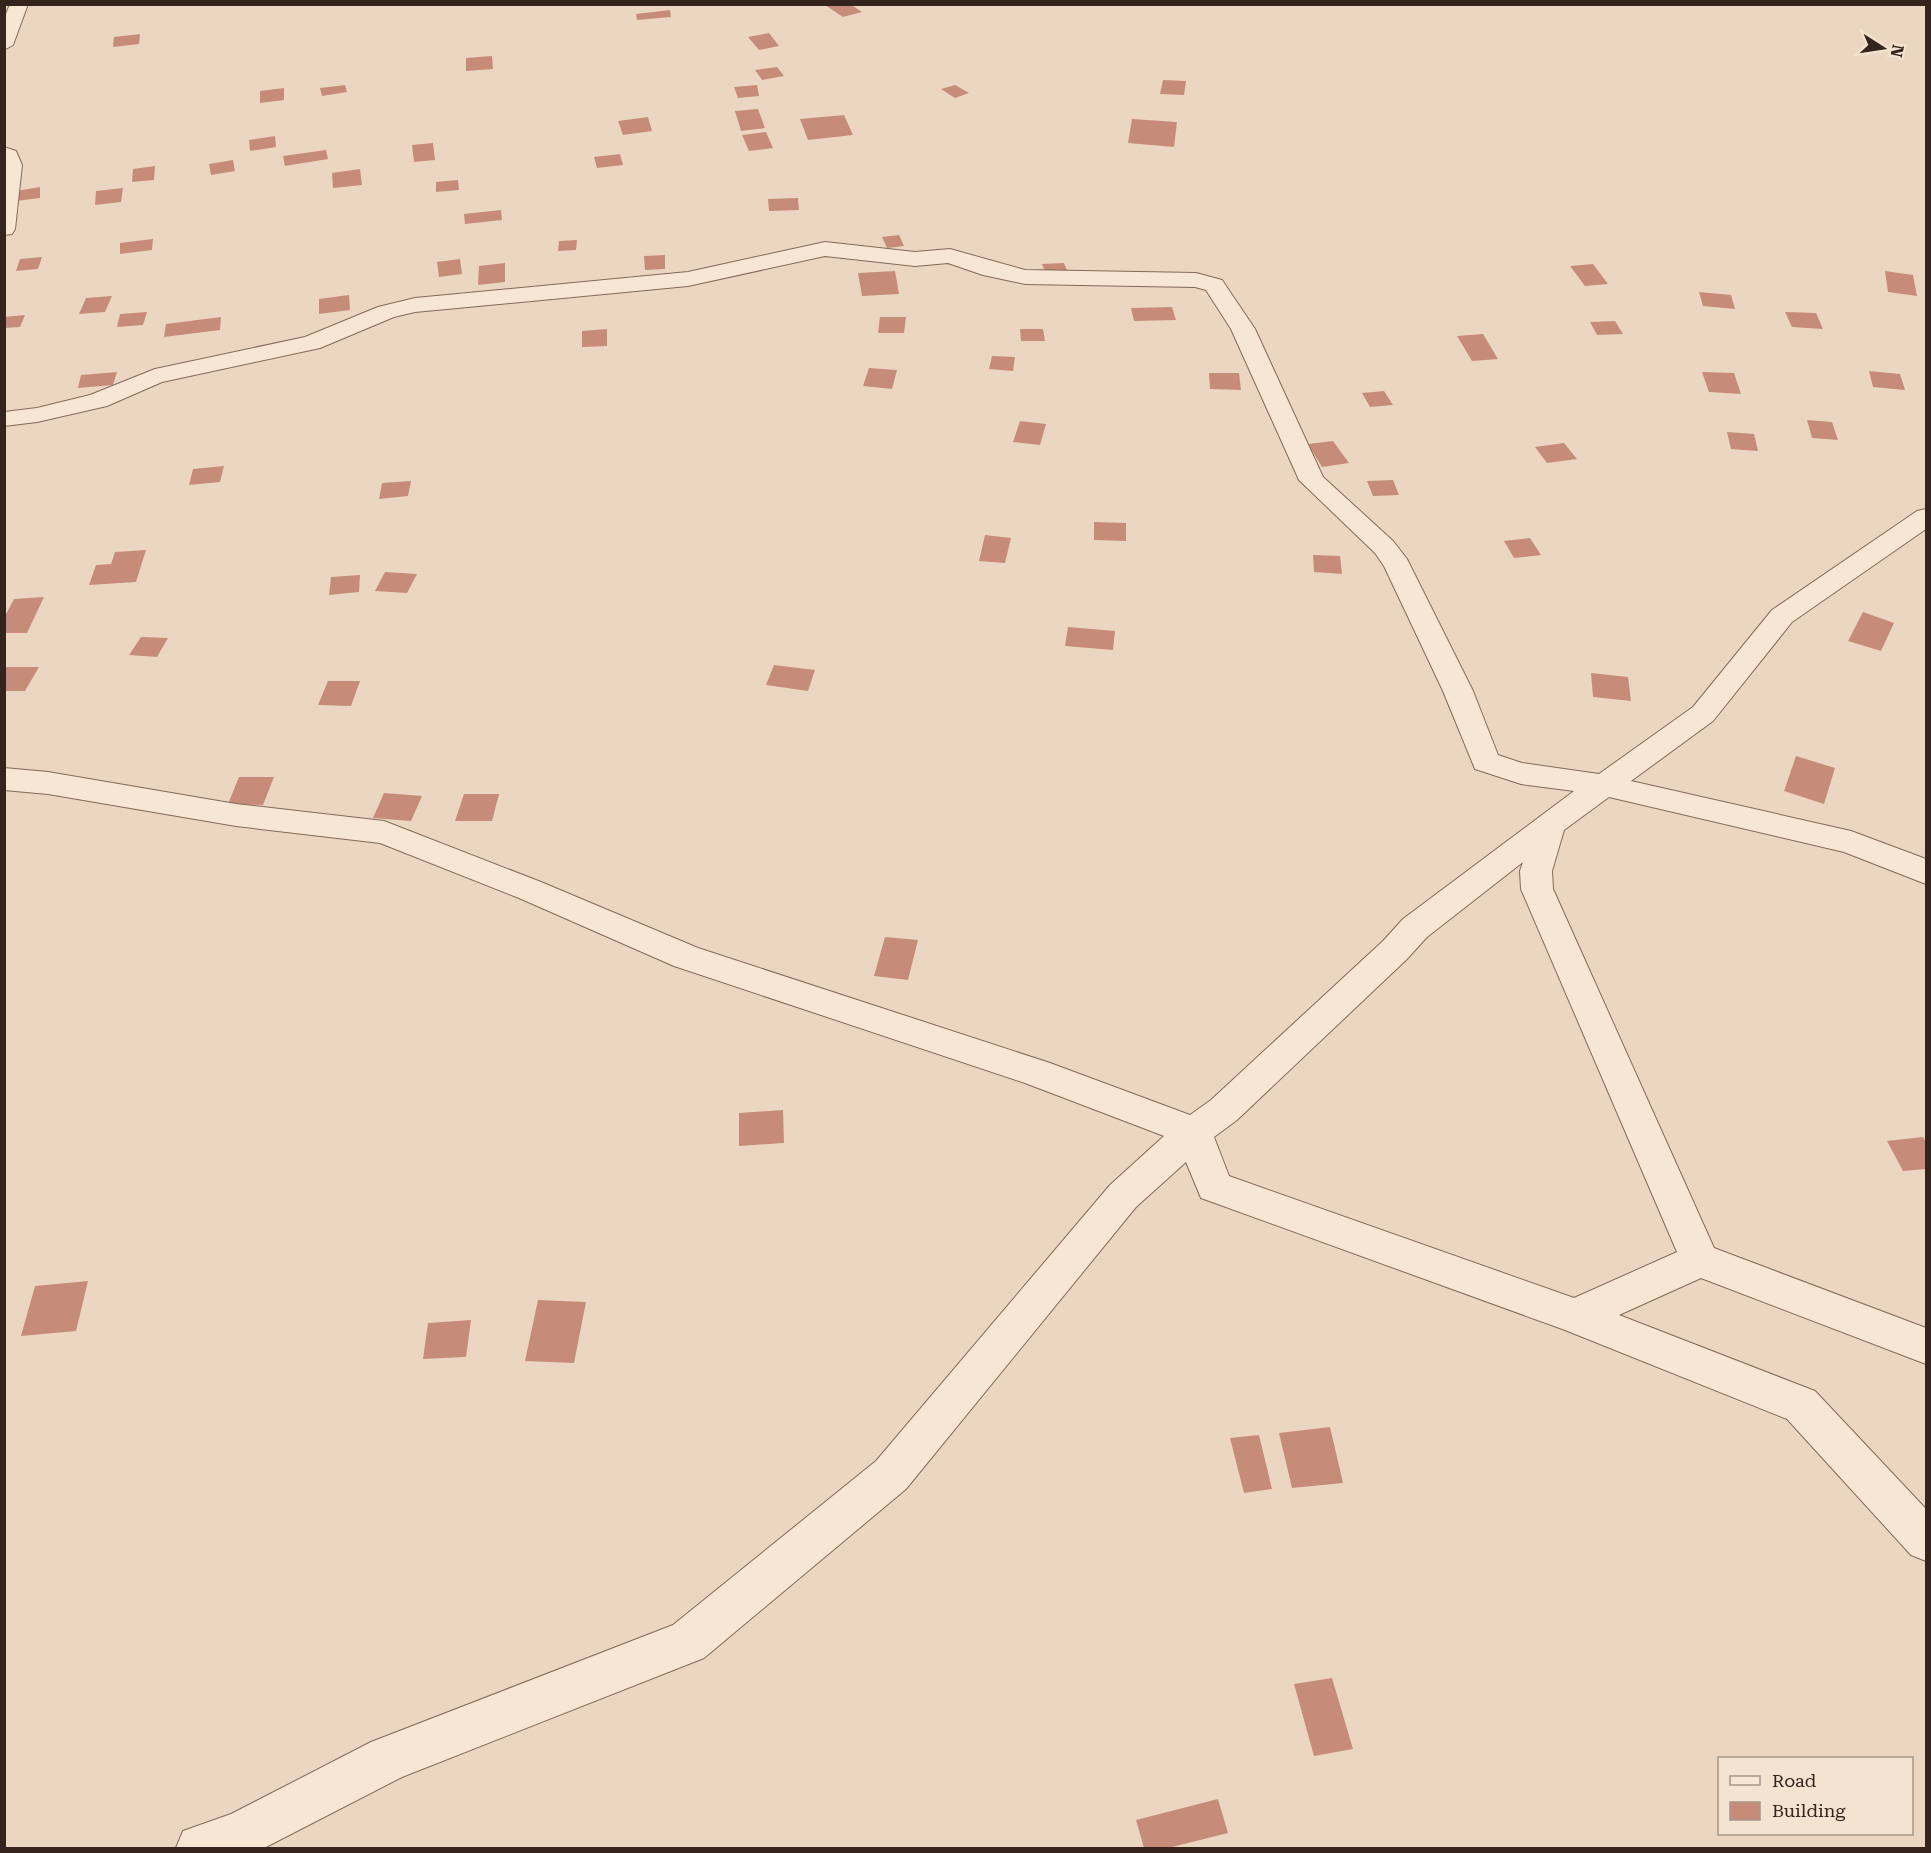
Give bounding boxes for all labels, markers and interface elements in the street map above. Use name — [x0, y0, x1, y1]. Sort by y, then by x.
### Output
north arrow — [1853, 18, 1913, 78]
text: N — [1887, 43, 1908, 59]
legend — [1718, 1757, 1913, 1835]
text: Road — [1772, 1770, 1817, 1791]
text: Building — [1772, 1800, 1846, 1821]

